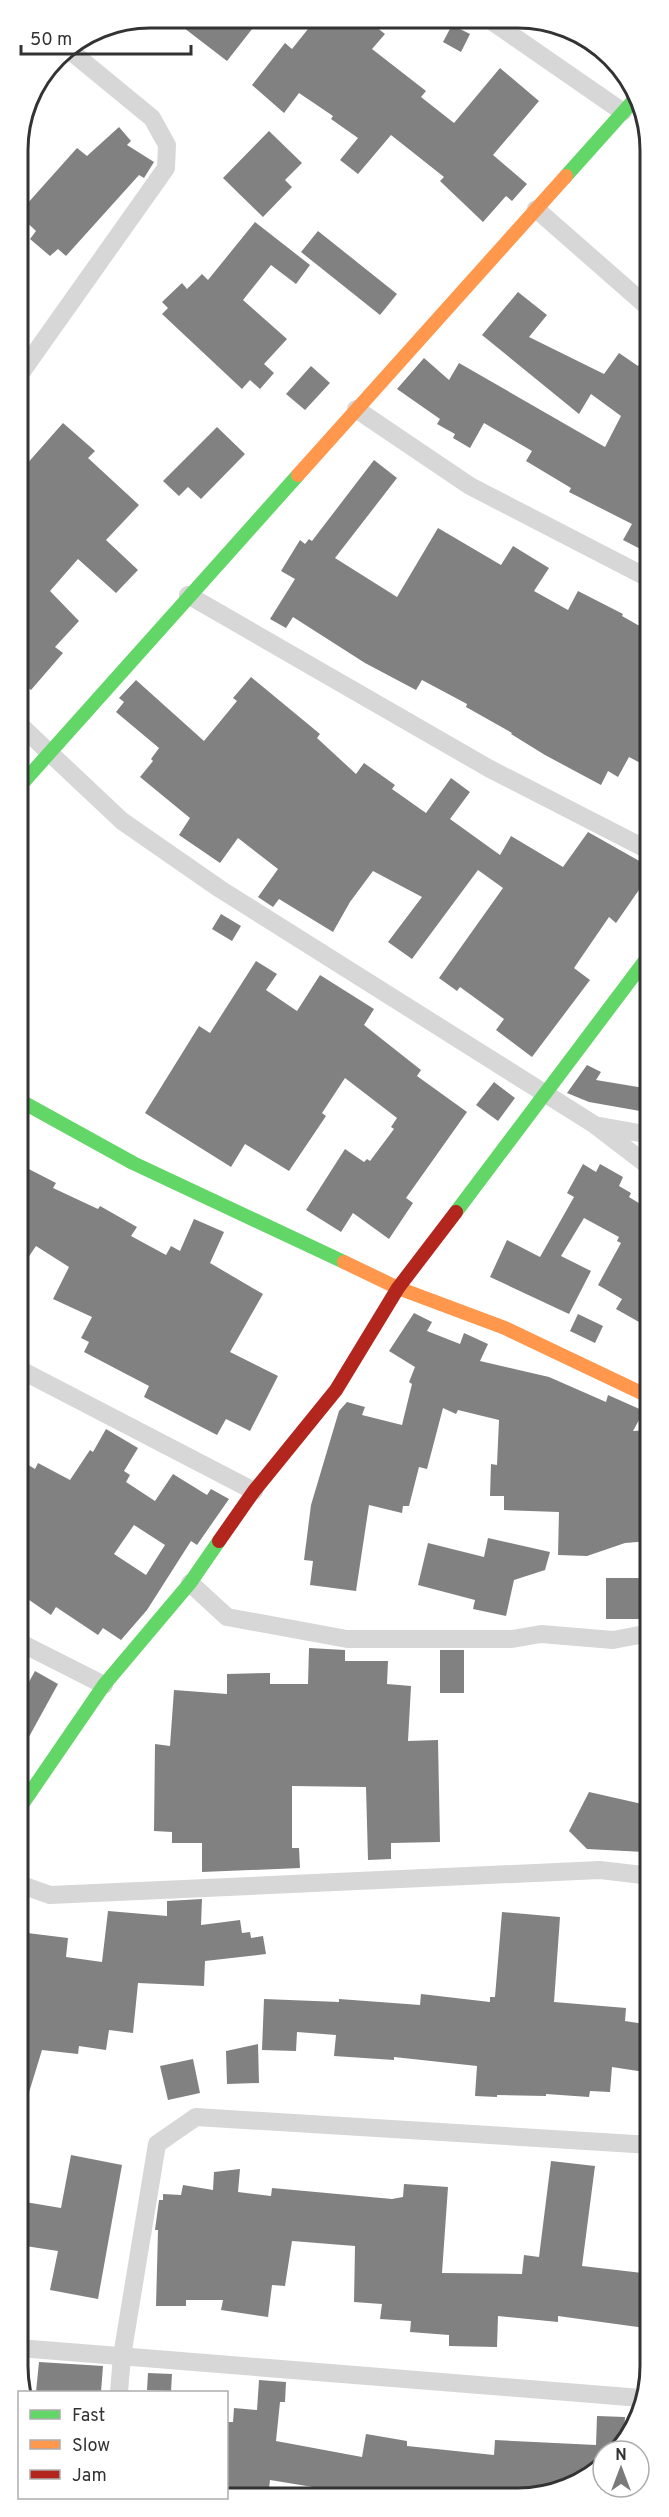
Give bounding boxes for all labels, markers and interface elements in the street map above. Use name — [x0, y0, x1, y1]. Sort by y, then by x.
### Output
scale bar — [21, 18, 190, 56]
text: 50 m — [30, 29, 72, 52]
legend — [18, 2391, 228, 2499]
text: Fast — [72, 2405, 105, 2428]
text: Slow — [72, 2435, 110, 2458]
north arrow — [591, 2439, 651, 2499]
text: N — [615, 2446, 627, 2466]
text: Jam — [72, 2465, 107, 2488]

